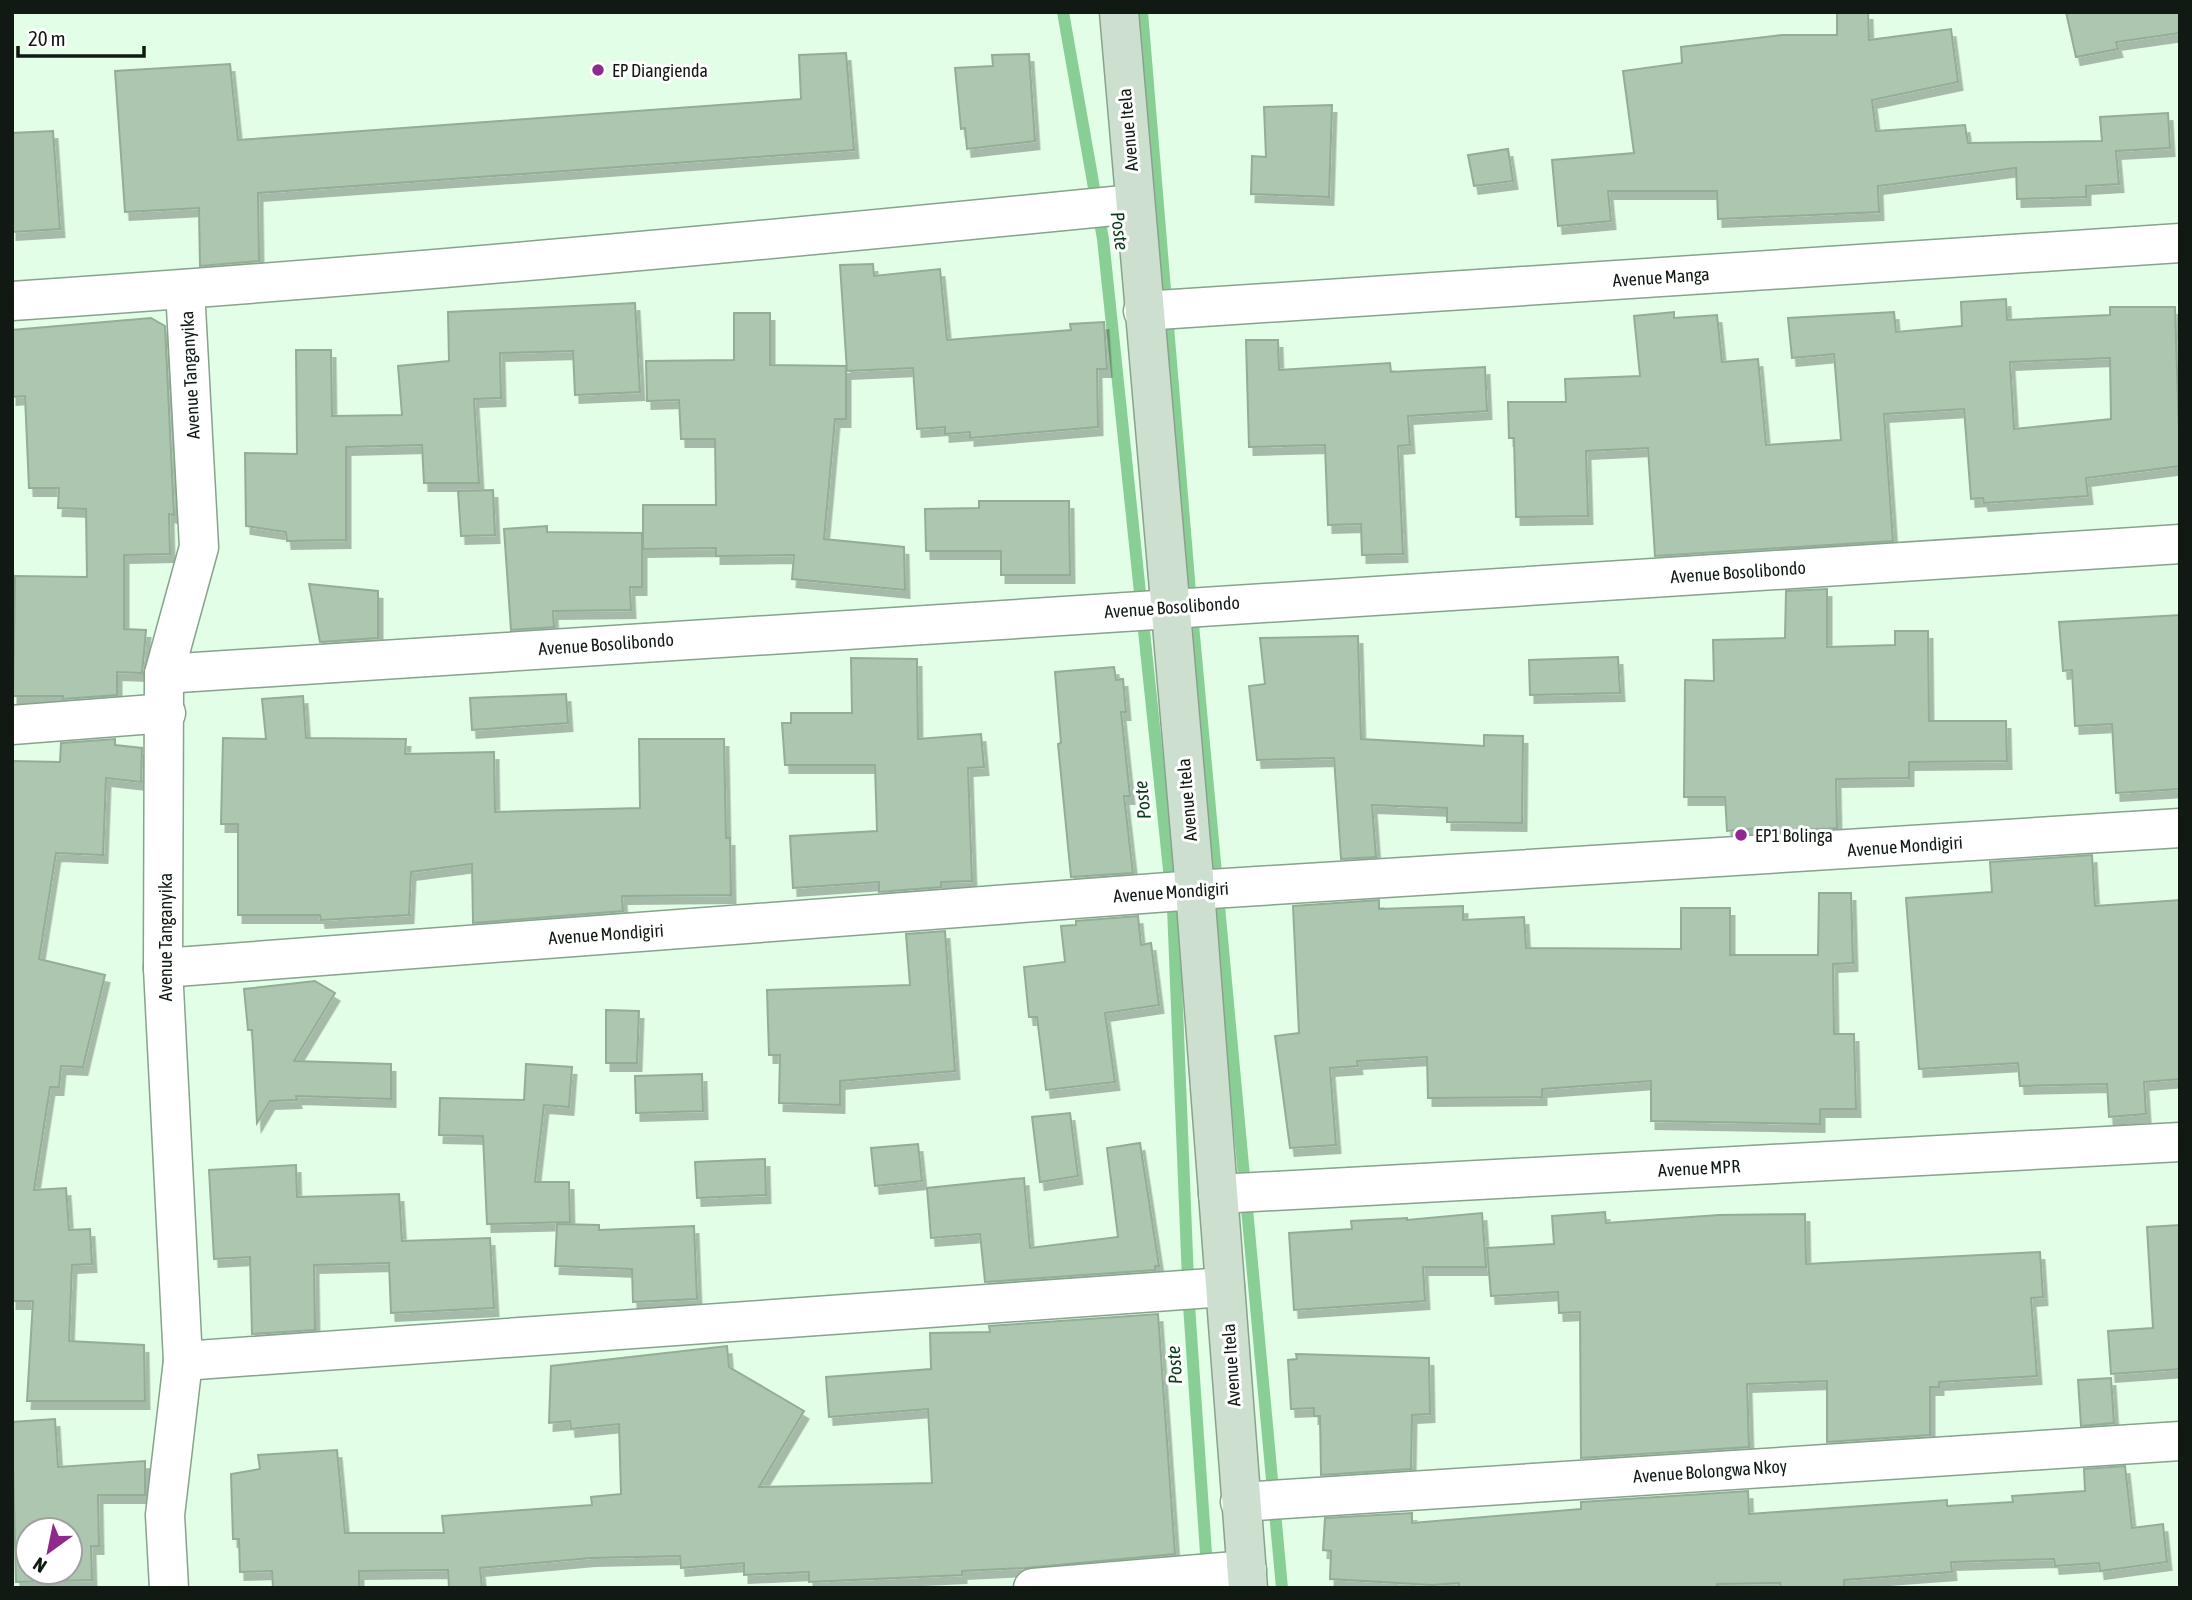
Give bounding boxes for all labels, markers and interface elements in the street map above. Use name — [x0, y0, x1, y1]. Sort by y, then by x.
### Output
scale bar — [18, 14, 144, 58]
text: 20 m — [28, 26, 66, 50]
place label: EP Diangienda — [612, 60, 708, 81]
marker: EP Diangienda — [590, 62, 606, 78]
street label: Avenue Itela — [1114, 88, 1142, 172]
water label: Poste — [1106, 210, 1134, 252]
street label: Avenue Manga — [1612, 263, 1710, 291]
street label: Avenue Tanganyika — [176, 310, 204, 440]
street label: Avenue Bosolibondo — [1670, 557, 1806, 587]
street label: Avenue Bosolibondo — [1104, 592, 1240, 622]
street label: Avenue Bosolibondo — [538, 629, 674, 659]
street label: Avenue Itela — [1173, 758, 1201, 842]
water label: Poste — [1129, 780, 1155, 820]
place label: EP1 Bolinga — [1755, 825, 1833, 846]
marker: EP1 Bolinga — [1733, 827, 1749, 843]
street label: Avenue Mondigiri — [1847, 831, 1963, 861]
street label: Avenue Tanganyika — [155, 873, 176, 1001]
street label: Avenue Mondigiri — [1113, 877, 1229, 907]
street label: Avenue Mondigiri — [548, 919, 664, 949]
street label: Avenue MPR — [1657, 1155, 1741, 1181]
street label: Avenue Itela — [1218, 1323, 1244, 1407]
water label: Poste — [1162, 1345, 1186, 1385]
street label: Avenue Bolongwa Nkoy — [1632, 1455, 1788, 1487]
north arrow — [14, 1516, 84, 1586]
text: N — [29, 1553, 50, 1578]

